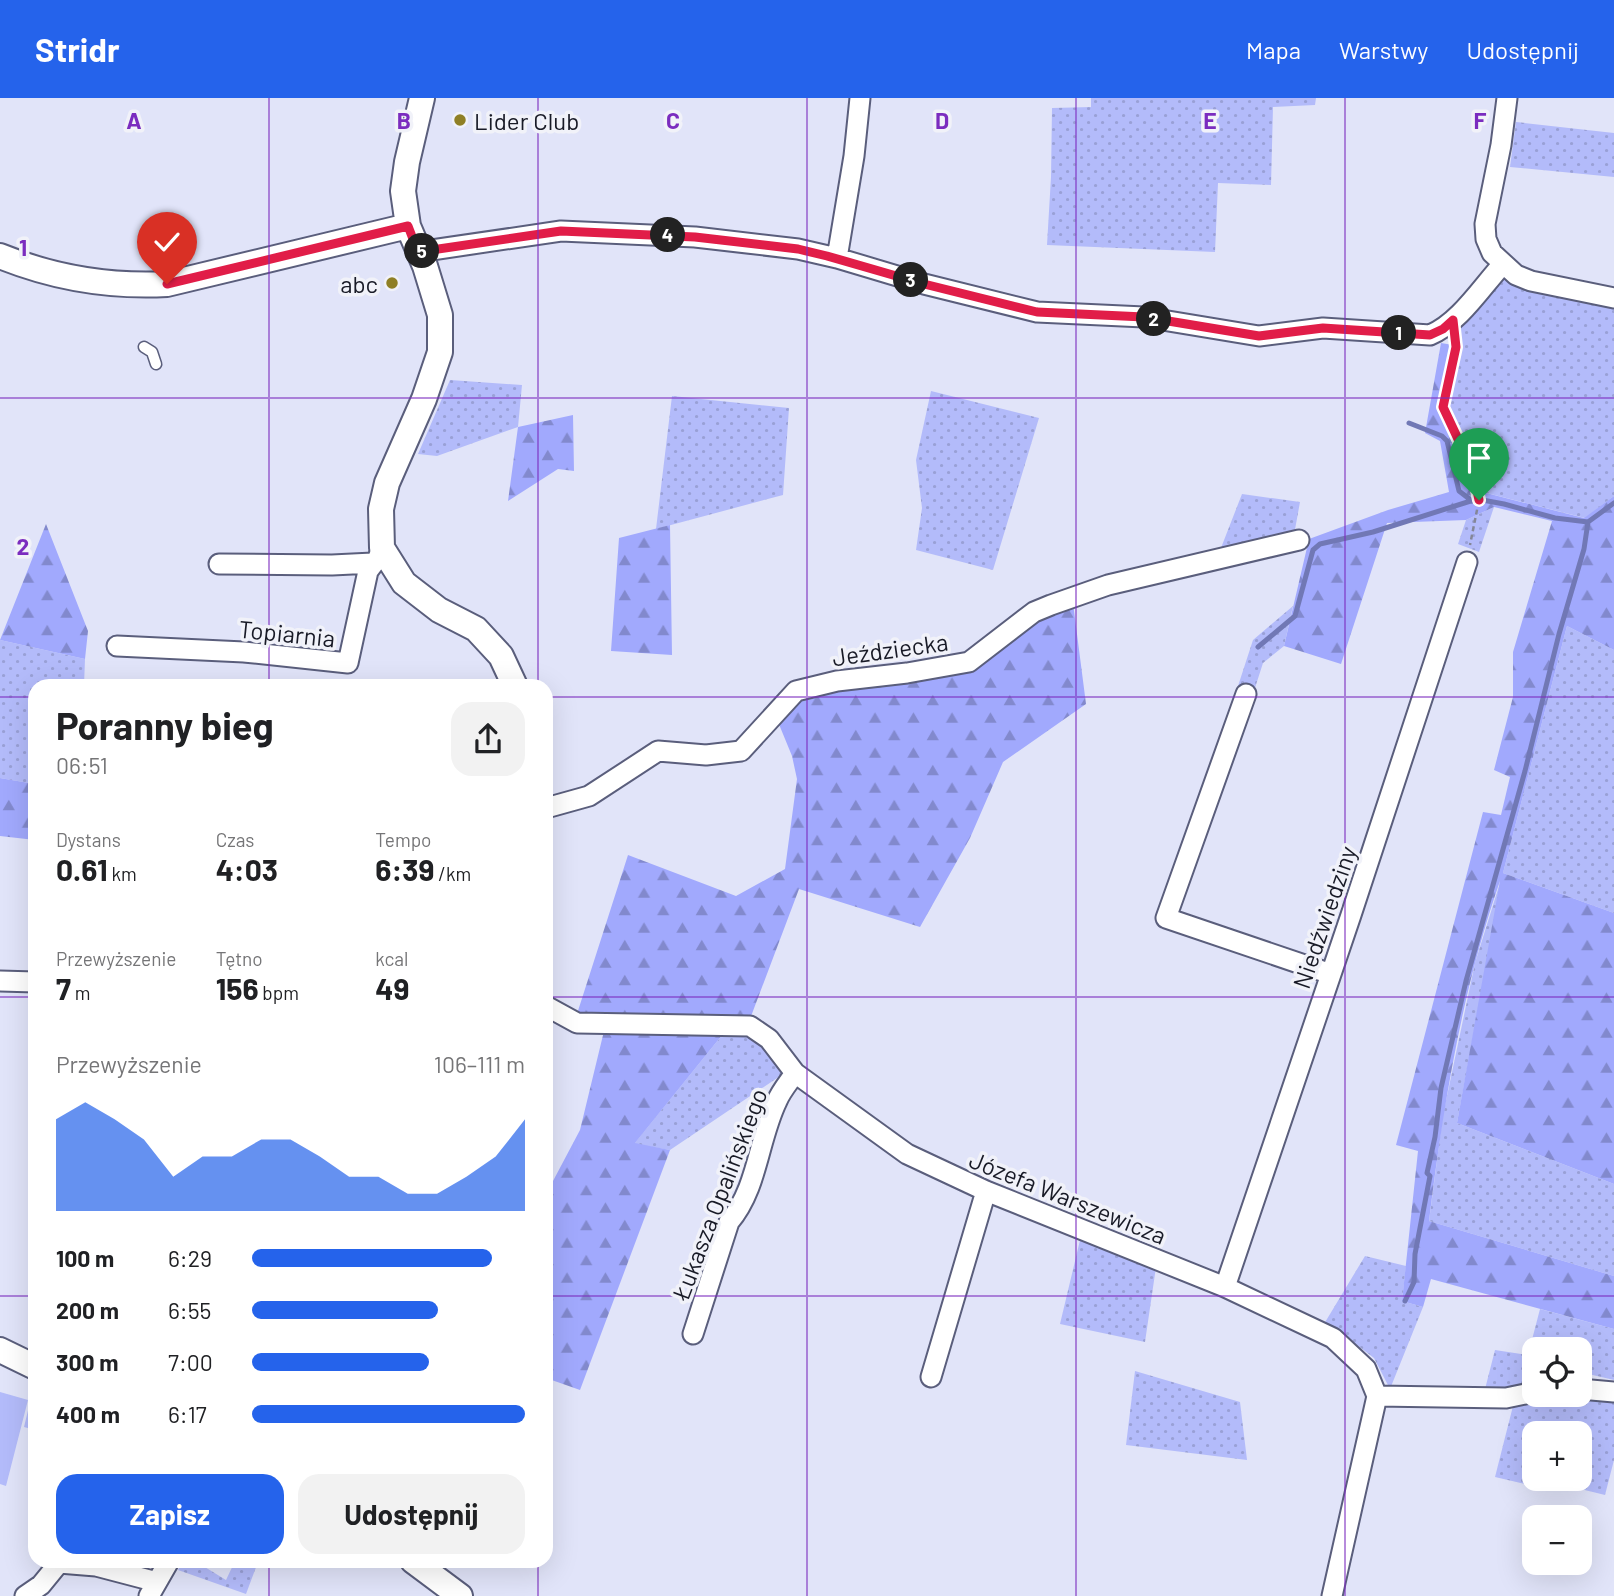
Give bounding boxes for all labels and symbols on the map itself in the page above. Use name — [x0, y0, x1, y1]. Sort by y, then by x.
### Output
text: A — [126, 106, 142, 134]
text: B — [397, 106, 411, 134]
place label: Lider Club — [474, 106, 579, 135]
text: C — [666, 106, 680, 134]
text: D — [935, 106, 949, 134]
text: E — [1203, 106, 1217, 134]
text: F — [1474, 106, 1487, 134]
marker: Lider Club — [452, 112, 468, 128]
pin — [137, 212, 197, 284]
pin: 4 — [650, 218, 686, 252]
text: 1 — [19, 233, 27, 261]
pin: 5 — [404, 234, 440, 268]
pin: 3 — [894, 262, 928, 298]
place label: abc — [340, 269, 378, 298]
marker: abc — [384, 275, 400, 291]
pin: 2 — [1136, 302, 1172, 336]
pin: 1 — [1382, 316, 1416, 350]
pin — [1449, 428, 1509, 500]
text: 2 — [17, 532, 29, 560]
street label: Topiarnia — [237, 614, 337, 652]
street label: Jeździecka — [830, 627, 950, 671]
street label: Niedźwiedziny — [1286, 842, 1362, 992]
street label: Łukasza Opalińskiego — [665, 1084, 773, 1305]
street label: Józefa Warszewicza — [965, 1144, 1171, 1250]

